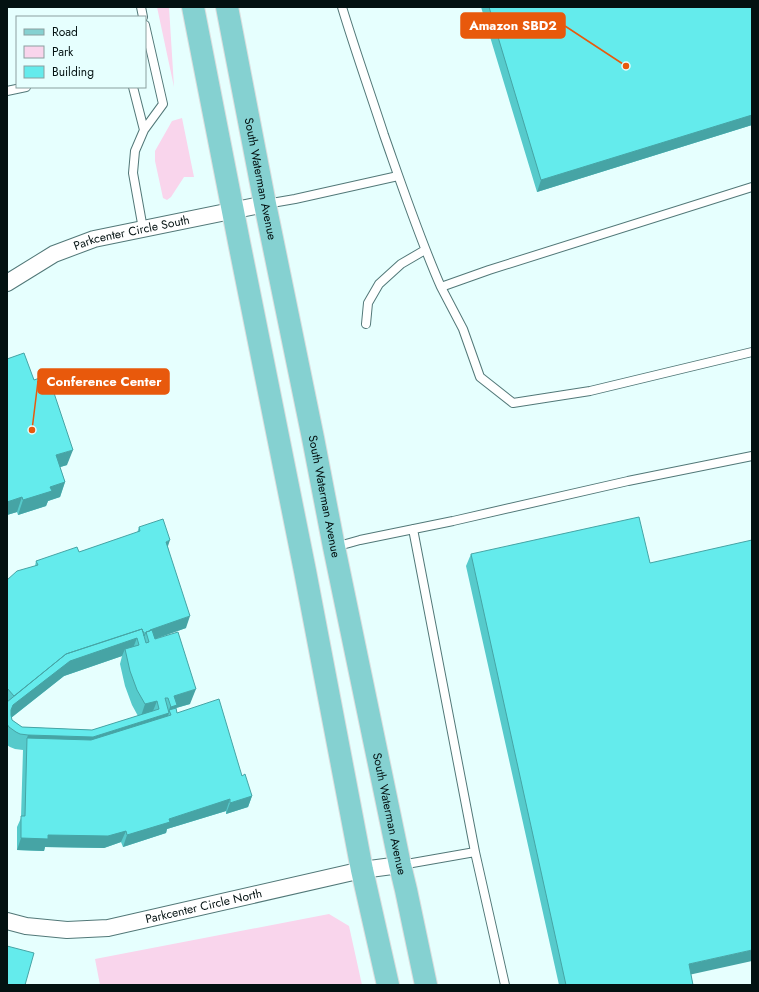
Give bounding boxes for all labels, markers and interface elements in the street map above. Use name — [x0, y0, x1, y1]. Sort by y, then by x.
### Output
callout: Amazon SBD2 — [461, 13, 565, 38]
legend — [16, 16, 146, 88]
text: Amazon SBD2 — [468, 16, 557, 35]
text: Road — [52, 23, 78, 41]
text: Park — [52, 43, 74, 61]
text: Building — [52, 63, 94, 81]
street label: South Waterman Avenue — [240, 116, 281, 242]
street label: Parkcenter Circle South — [71, 211, 191, 255]
callout: Conference Center — [38, 369, 169, 394]
text: Conference Center — [47, 372, 162, 391]
street label: South Waterman Avenue — [304, 434, 345, 559]
street label: South Waterman Avenue — [368, 751, 411, 877]
street label: Parkcenter Circle North — [144, 884, 264, 928]

